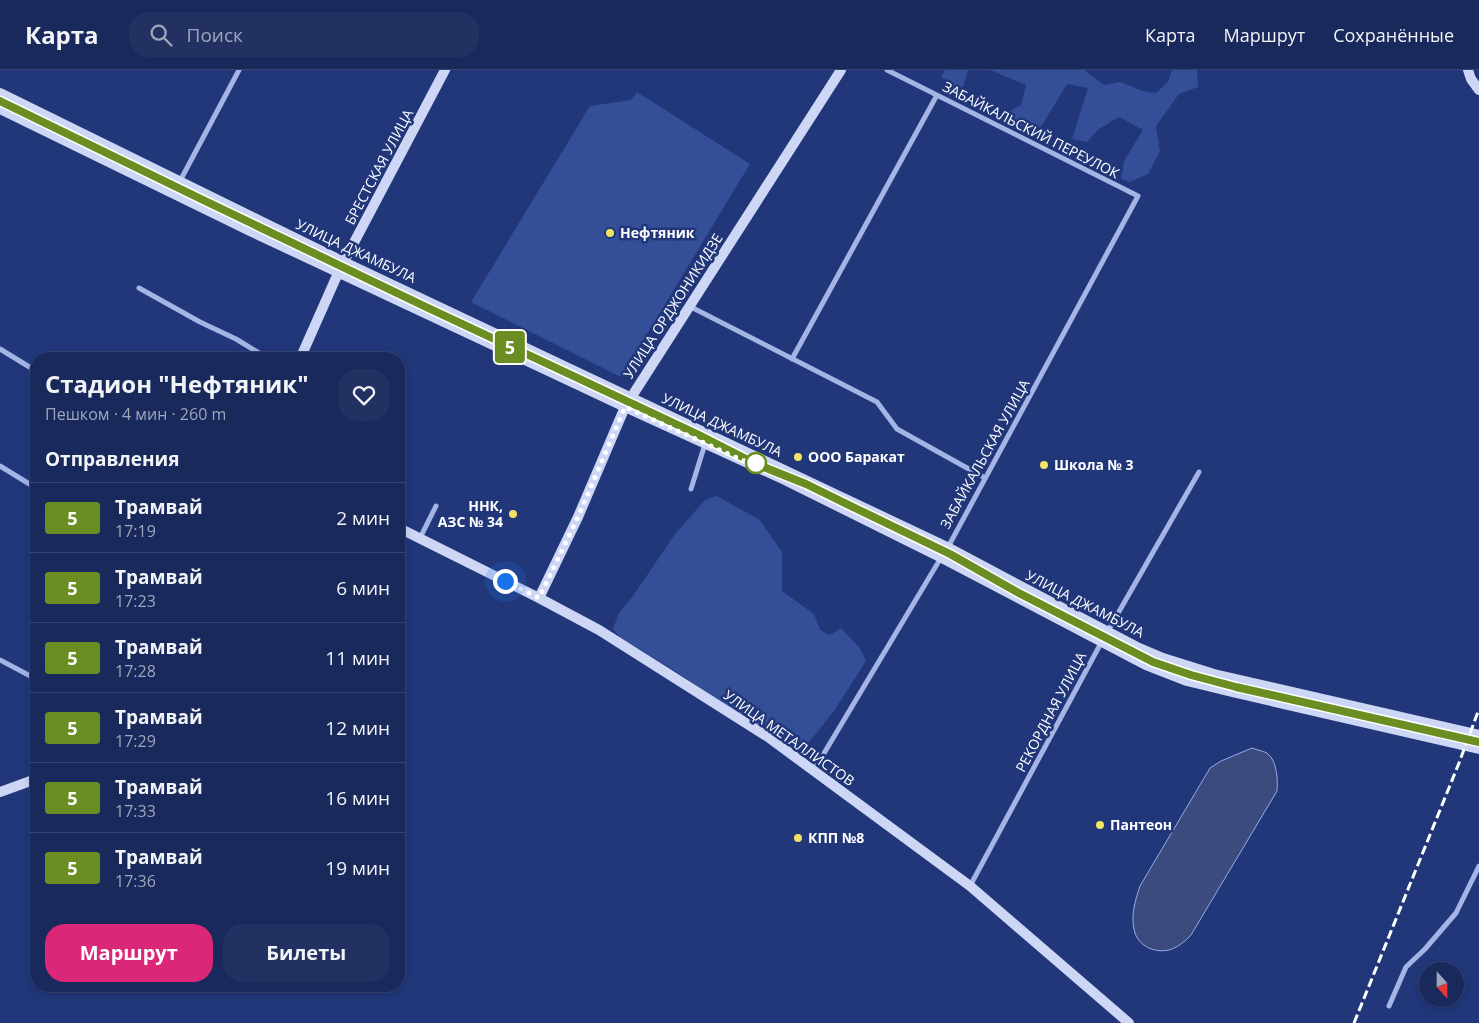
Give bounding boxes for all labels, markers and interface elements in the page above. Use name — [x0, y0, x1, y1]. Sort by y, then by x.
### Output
search box — [129, 12, 479, 57]
text: Карта — [25, 18, 99, 51]
icon: search — [147, 21, 175, 49]
text: Поиск — [187, 22, 243, 48]
text: Карта — [1145, 23, 1195, 47]
text: Маршрут — [1223, 23, 1305, 47]
text: Сохранённые — [1333, 23, 1454, 47]
street label: ЗАБАЙКАЛЬСКИЙ ПЕРЕУЛОК — [940, 77, 1123, 183]
street label: БРЕСТСКАЯ УЛИЦА — [340, 106, 417, 228]
street label: УЛИЦА ДЖАМБУЛА — [293, 214, 420, 287]
place label: Нефтяник — [620, 223, 695, 242]
marker: Нефтяник — [604, 227, 616, 239]
street label: УЛИЦА ОРДЖОНИКИДЗЕ — [619, 230, 727, 382]
line badge: 5 — [494, 331, 526, 363]
text: 5 — [505, 335, 515, 359]
text: Стадион "Нефтяник" — [45, 367, 309, 400]
button: heart — [338, 369, 390, 421]
street label: ЗАБАЙКАЛЬСКАЯ УЛИЦА — [935, 375, 1034, 532]
street label: УЛИЦА ДЖАМБУЛА — [659, 388, 786, 461]
text: Пешком · 4 мин · 260 m — [45, 403, 226, 425]
text: Отправления — [45, 446, 179, 472]
place label: ООО Баракат — [808, 447, 905, 466]
marker: ООО Баракат — [792, 451, 804, 463]
unlabelled marker — [745, 452, 767, 474]
place label: Школа № 3 — [1054, 455, 1134, 474]
marker: Школа № 3 — [1038, 459, 1050, 471]
text: Трамвай — [115, 494, 203, 520]
place label: ННК, АЗС № 34 — [438, 496, 503, 531]
text: 2 мин — [336, 505, 390, 531]
text: 5 — [67, 506, 78, 530]
marker: ННК, АЗС № 34 — [507, 508, 519, 520]
text: 17:19 — [115, 520, 156, 542]
text: Трамвай — [115, 564, 203, 590]
street label: УЛИЦА ДЖАМБУЛА — [1023, 565, 1148, 642]
your location — [493, 569, 518, 594]
text: 6 мин — [336, 575, 390, 601]
text: 5 — [67, 576, 78, 600]
text: 17:23 — [115, 590, 156, 612]
text: Трамвай — [115, 634, 203, 660]
text: 11 мин — [325, 645, 390, 671]
text: 5 — [67, 646, 78, 670]
street label: РЕКОРДНАЯ УЛИЦА — [1011, 648, 1090, 775]
text: 17:28 — [115, 660, 156, 682]
street label: УЛИЦА МЕТАЛЛИСТОВ — [720, 685, 858, 790]
text: Трамвай — [115, 704, 203, 730]
text: 12 мин — [325, 715, 390, 741]
text: 5 — [67, 716, 78, 740]
text: 17:29 — [115, 730, 156, 752]
text: Трамвай — [115, 774, 203, 800]
text: 16 мин — [325, 785, 390, 811]
text: 5 — [67, 786, 78, 810]
text: 17:33 — [115, 800, 156, 822]
place label: Пантеон — [1110, 815, 1172, 834]
marker: Пантеон — [1094, 819, 1106, 831]
place label: КПП №8 — [808, 828, 864, 847]
marker: КПП №8 — [792, 832, 804, 844]
text: Трамвай — [115, 844, 203, 870]
text: 19 мин — [325, 855, 390, 881]
text: 5 — [67, 856, 78, 880]
text: 17:36 — [115, 870, 156, 892]
button: Маршрут — [45, 924, 213, 982]
button: Билеты — [223, 924, 390, 982]
north arrow — [1419, 962, 1464, 1008]
map controls — [1419, 962, 1464, 1007]

